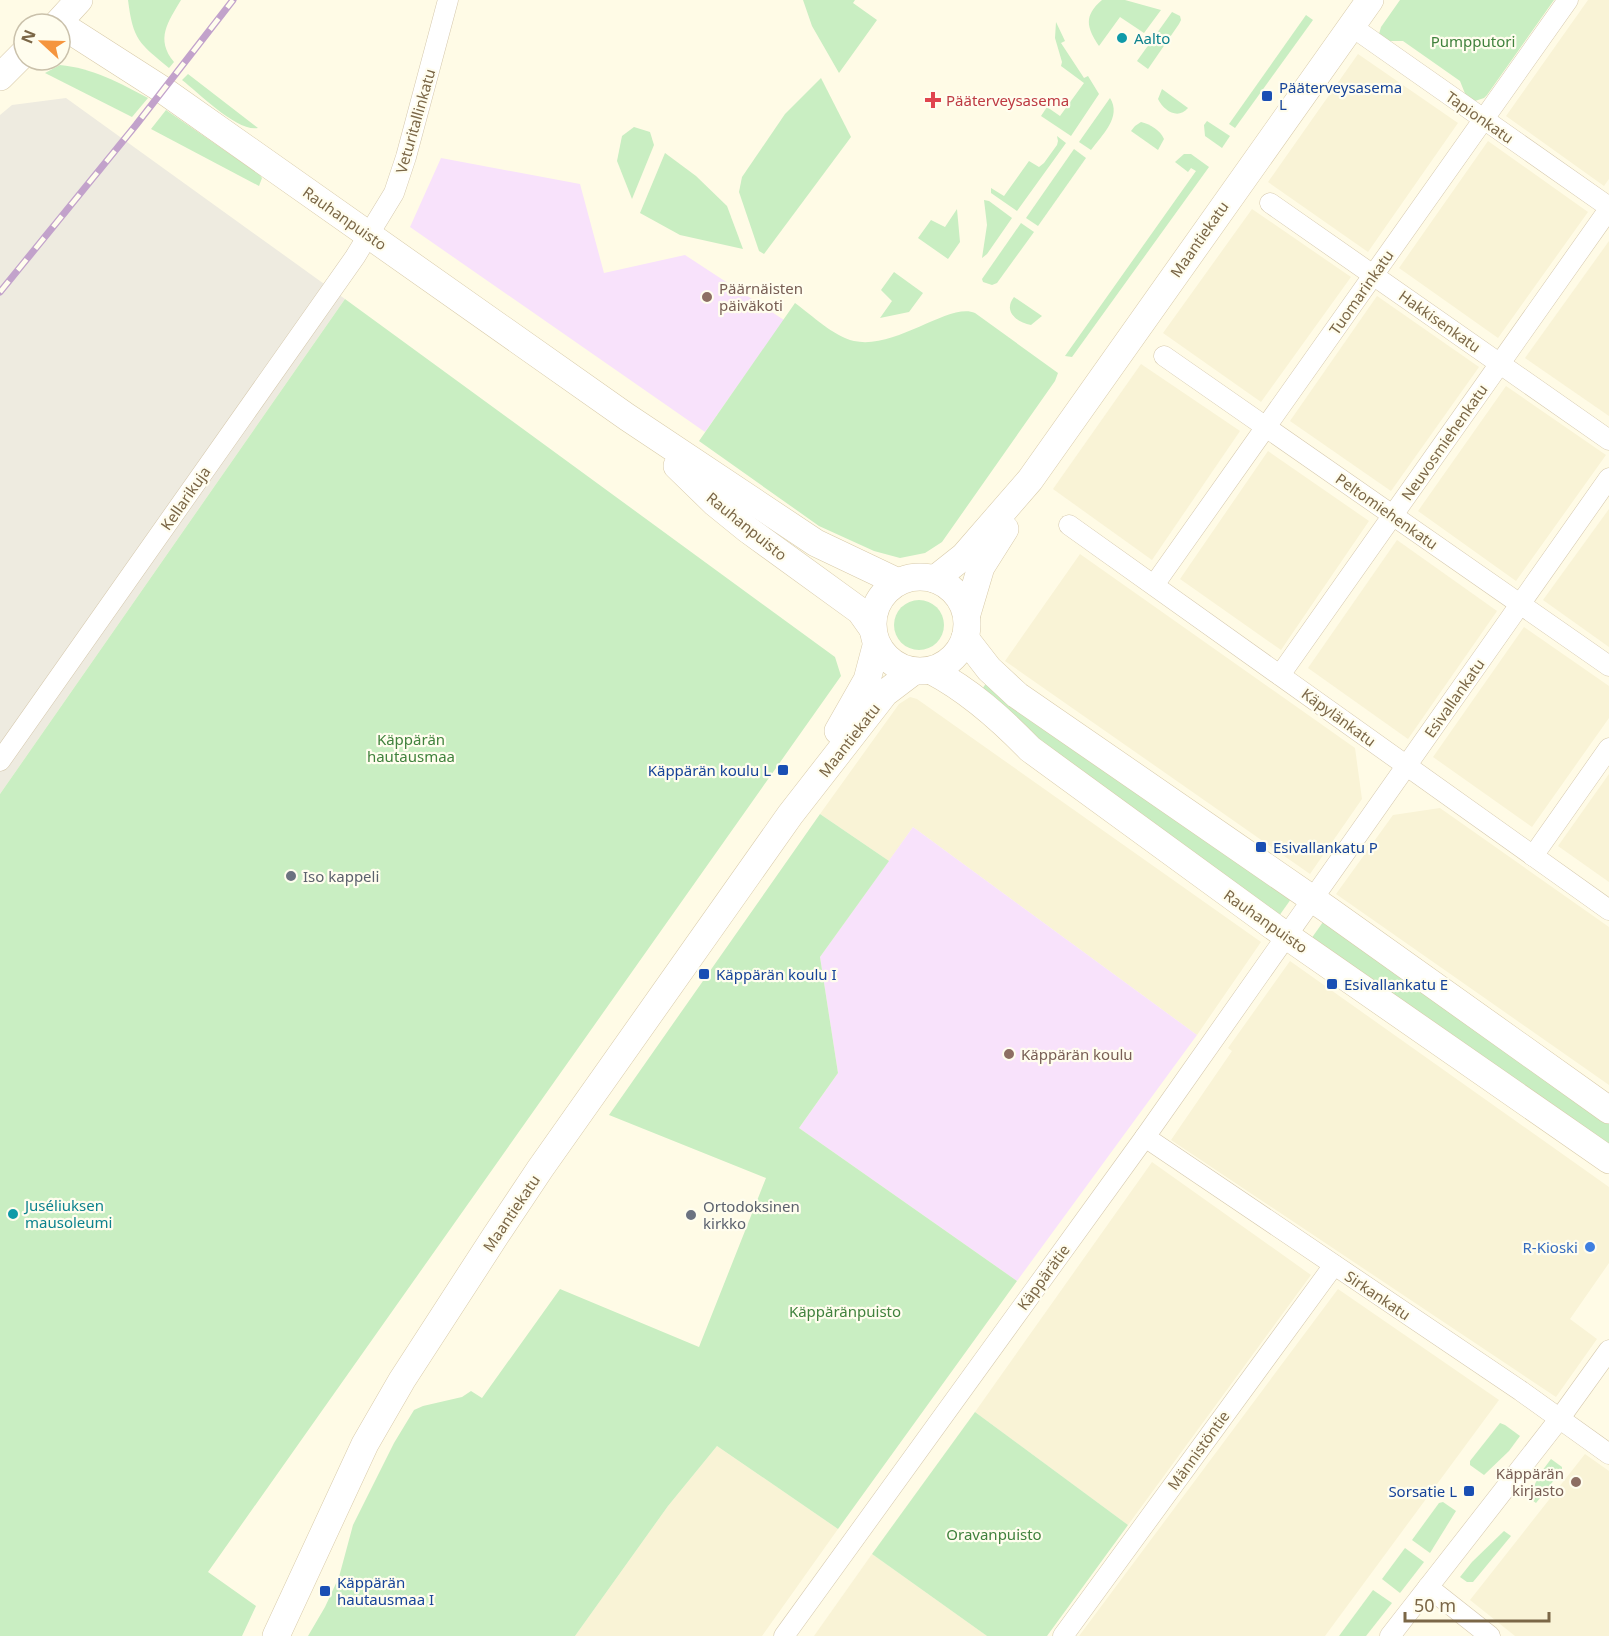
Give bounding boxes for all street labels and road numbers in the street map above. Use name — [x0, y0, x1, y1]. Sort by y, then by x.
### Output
street label: Veturitallinkatu — [391, 66, 439, 176]
street label: Tapionkatu — [1442, 86, 1518, 148]
street label: Rauhanpuisto — [299, 182, 391, 254]
street label: Maantiekatu — [1165, 197, 1233, 281]
street label: Tuomarinkatu — [1324, 246, 1398, 338]
street label: Hakkisenkatu — [1395, 285, 1485, 357]
street label: Neuvosmiehenkatu — [1396, 380, 1492, 504]
street label: Kellarikuja — [156, 462, 214, 534]
street label: Peltomiehenkatu — [1332, 468, 1442, 554]
street label: Rauhanpuisto — [703, 487, 791, 565]
street label: Esivallankatu — [1419, 655, 1489, 741]
street label: Käpylänkatu — [1298, 683, 1380, 751]
street label: Maantiekatu — [814, 699, 884, 781]
street label: Rauhanpuisto — [1220, 885, 1312, 957]
street label: Maantiekatu — [478, 1171, 544, 1255]
street label: Käppärätie — [1012, 1240, 1074, 1314]
street label: Sirkankatu — [1341, 1266, 1415, 1324]
street label: Männistöntie — [1163, 1406, 1233, 1494]

